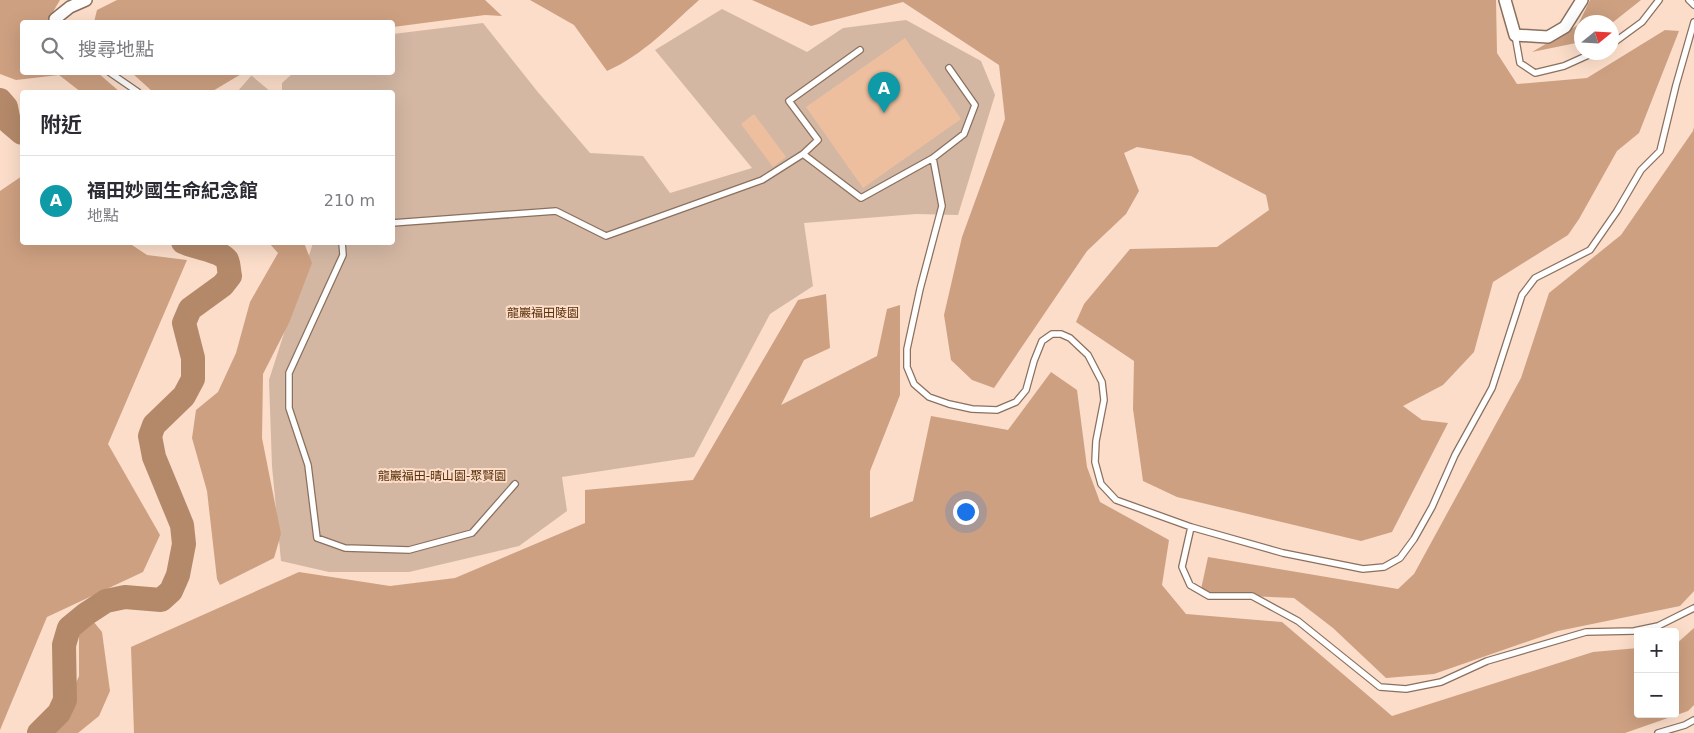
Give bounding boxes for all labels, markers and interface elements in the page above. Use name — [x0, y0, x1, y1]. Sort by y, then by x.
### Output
north arrow — [1574, 15, 1619, 60]
search box — [20, 20, 395, 75]
icon: search — [38, 34, 66, 62]
text: 搜尋地點 — [78, 38, 154, 60]
pin: A — [868, 72, 900, 113]
text: 附近 — [40, 113, 82, 137]
text: 福田妙國生命紀念館 — [87, 179, 258, 201]
text: A — [50, 191, 62, 210]
text: 210 m — [324, 191, 375, 210]
text: 地點 — [87, 206, 119, 225]
park label: 龍巖福田陵園 — [507, 306, 579, 320]
park label: 龍巖福田-晴山園-聚賢園 — [378, 469, 506, 483]
your location — [953, 499, 979, 525]
map controls — [1634, 628, 1679, 718]
button: + — [1634, 628, 1679, 673]
button: − — [1634, 673, 1679, 718]

